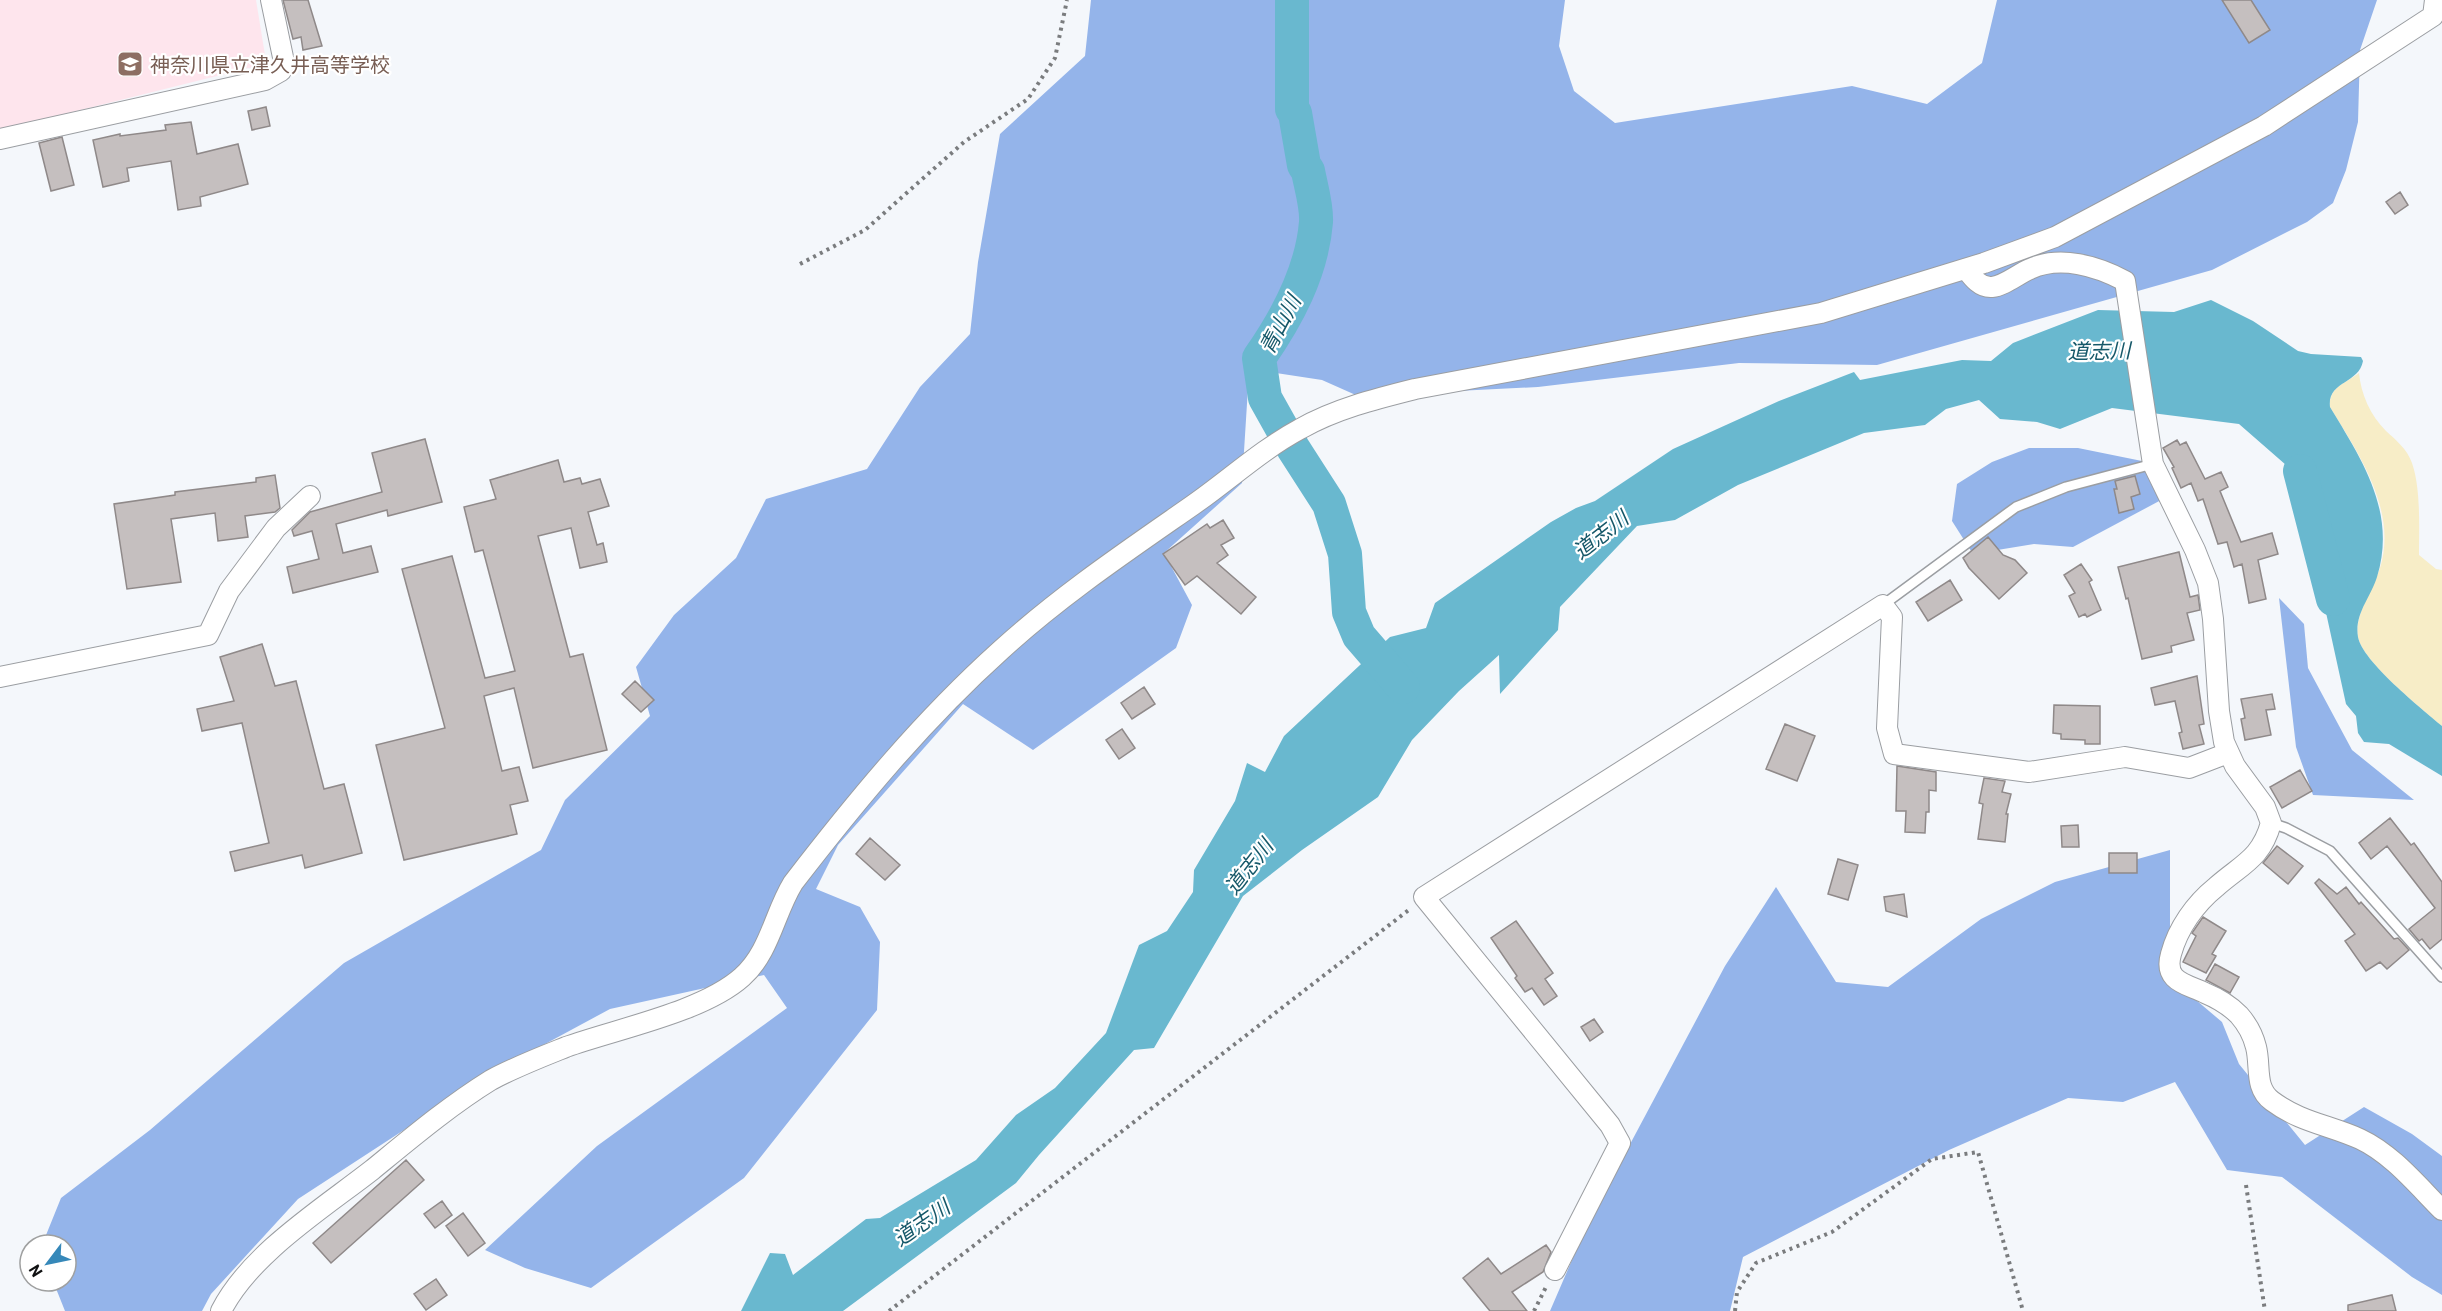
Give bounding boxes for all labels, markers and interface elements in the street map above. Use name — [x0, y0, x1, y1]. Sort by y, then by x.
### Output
school or university icon: 神奈川県立津久井高等学校 — [115, 49, 145, 79]
place label: 神奈川県立津久井高等学校 — [150, 52, 390, 76]
water label: 青山川 — [1253, 289, 1306, 358]
water label: 道志川 — [2067, 337, 2133, 363]
water label: 道志川 — [1567, 504, 1634, 563]
water label: 道志川 — [1219, 832, 1278, 899]
water label: 道志川 — [888, 1193, 956, 1250]
north arrow — [18, 1233, 78, 1293]
text: N — [24, 1262, 46, 1281]

